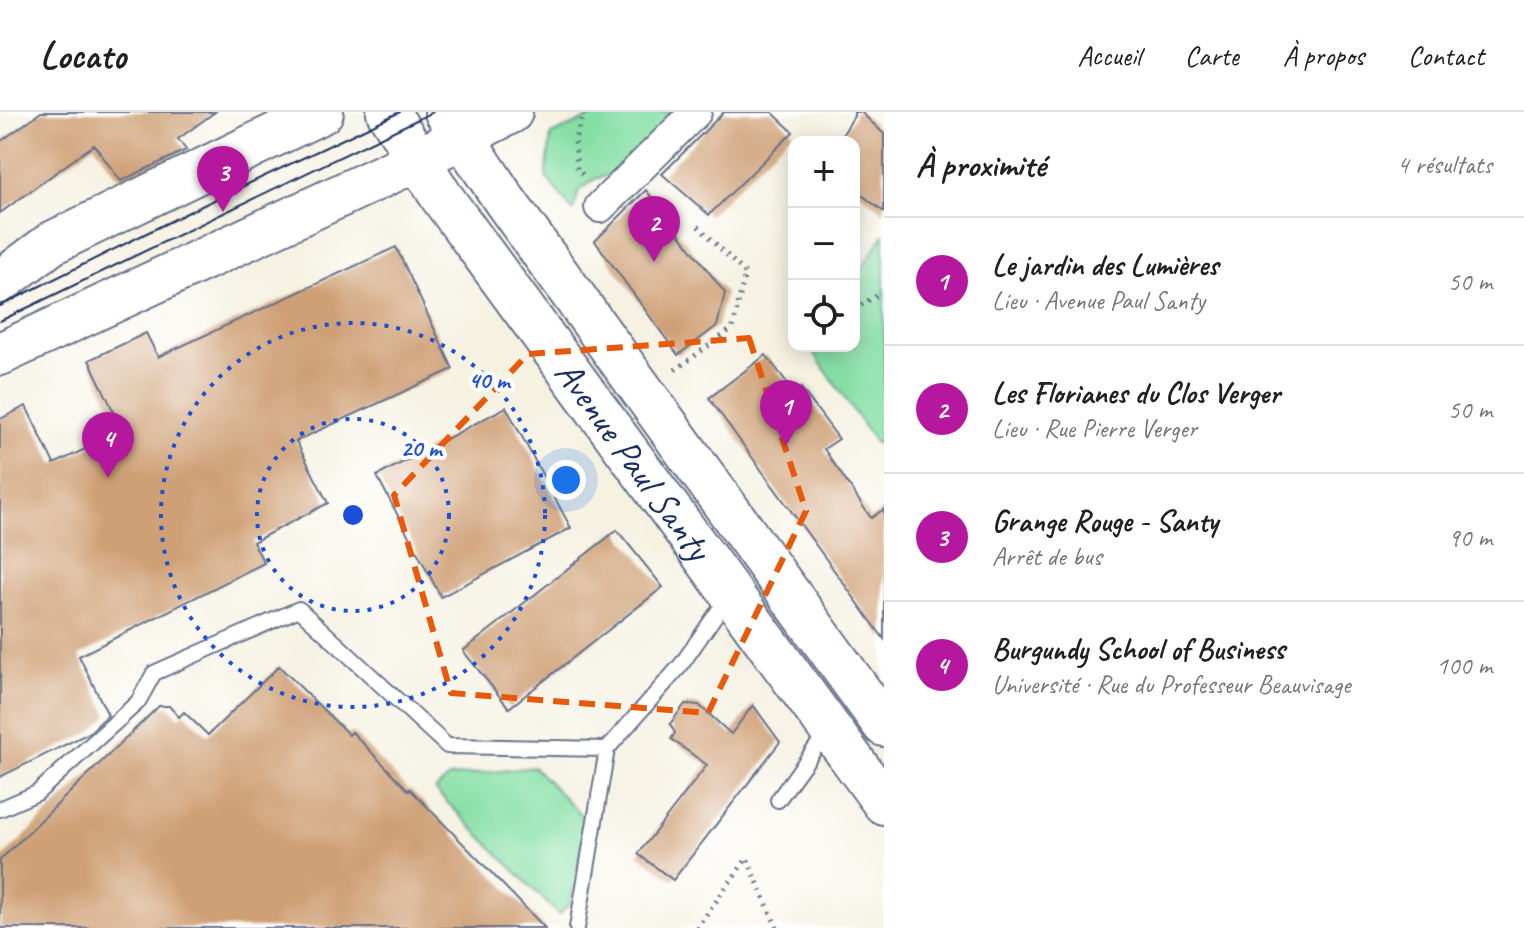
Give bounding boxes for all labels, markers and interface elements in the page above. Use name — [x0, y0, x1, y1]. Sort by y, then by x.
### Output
text: Locato — [40, 32, 126, 79]
text: Accueil — [1078, 38, 1141, 73]
text: Carte — [1185, 38, 1239, 73]
text: À propos — [1283, 38, 1364, 73]
text: Contact — [1408, 38, 1484, 73]
map controls — [788, 136, 860, 352]
button: + — [788, 136, 860, 208]
text: À proximité — [916, 143, 1045, 186]
pin: 3 — [197, 146, 249, 212]
text: 4 résultats — [1397, 148, 1492, 181]
pin: 2 — [628, 196, 680, 262]
button: − — [788, 208, 860, 280]
text: Le jardin des Lumières — [992, 246, 1218, 284]
text: 1 — [936, 265, 948, 298]
text: 50 m — [1448, 265, 1492, 298]
button: locate — [788, 280, 860, 352]
text: Lieu · Avenue Paul Santy — [992, 284, 1205, 317]
street label: Avenue Paul Santy — [545, 351, 723, 572]
text: 40 m — [468, 365, 512, 395]
text: Les Florianes du Clos Verger — [992, 374, 1280, 412]
pin: 1 — [760, 380, 812, 446]
text: 2 — [936, 393, 948, 426]
text: 50 m — [1448, 393, 1492, 426]
pin: 4 — [82, 412, 134, 478]
text: Lieu · Rue Pierre Verger — [992, 412, 1197, 445]
text: 20 m — [400, 433, 444, 463]
your location — [546, 460, 586, 500]
centre of rings — [339, 501, 367, 529]
text: Grange Rouge - Santy — [992, 502, 1218, 540]
text: 3 — [936, 521, 948, 554]
text: 90 m — [1448, 521, 1492, 554]
text: Arrêt de bus — [992, 540, 1102, 573]
text: Burgundy School of Business — [992, 630, 1285, 668]
text: 4 — [936, 649, 948, 682]
text: 100 m — [1436, 649, 1492, 682]
text: Université · Rue du Professeur Beauvisage — [992, 668, 1350, 701]

